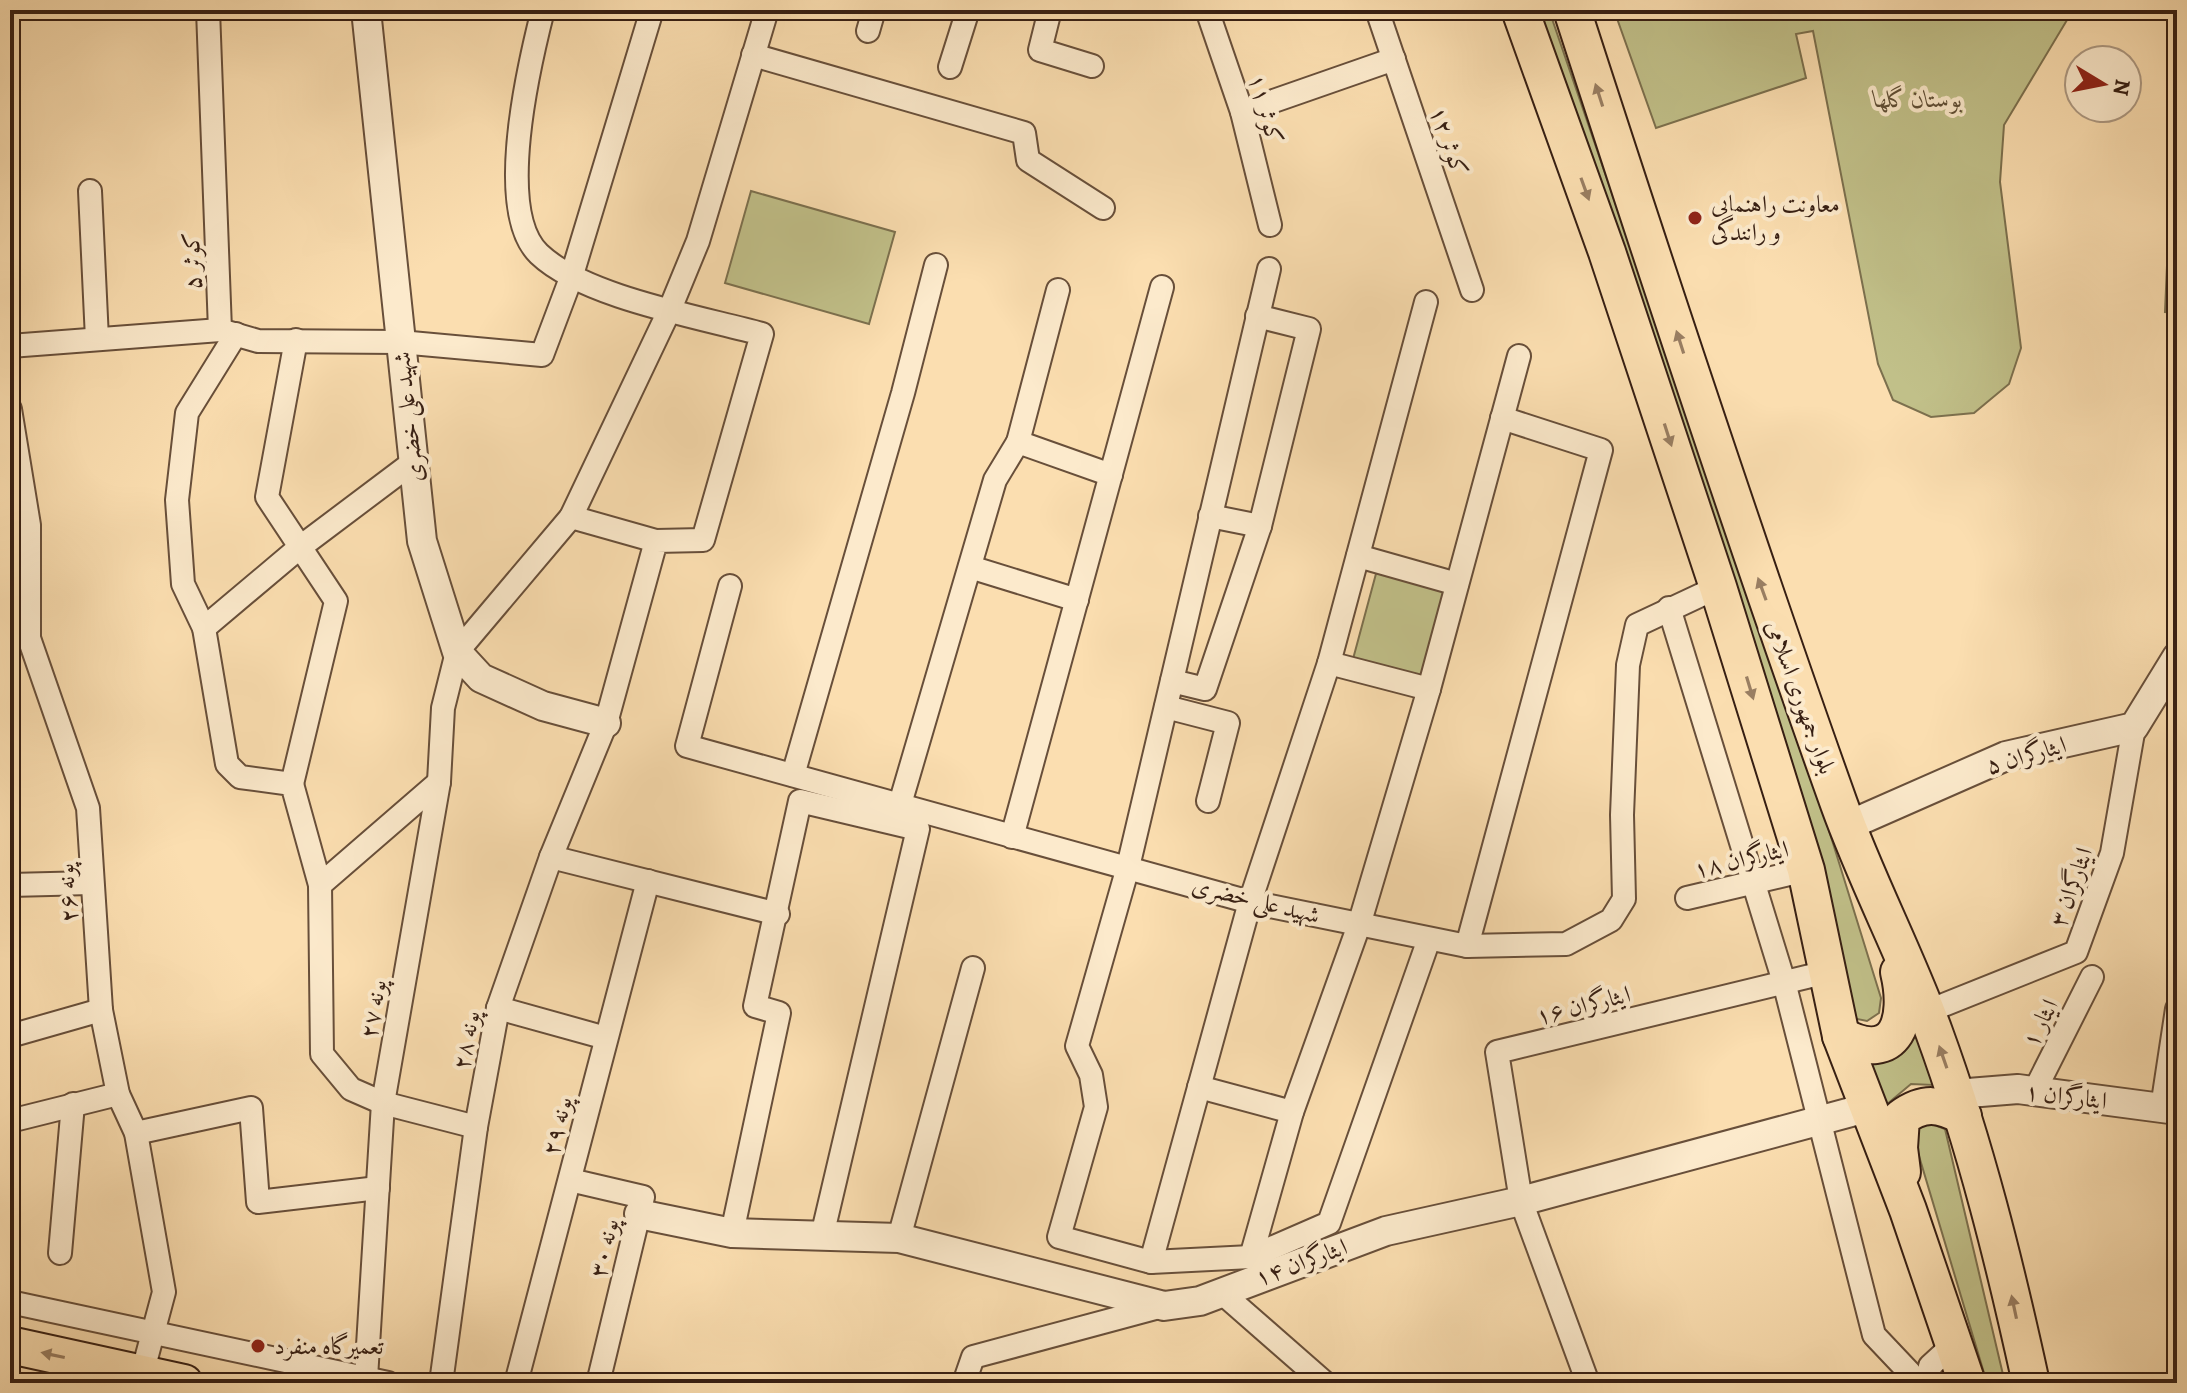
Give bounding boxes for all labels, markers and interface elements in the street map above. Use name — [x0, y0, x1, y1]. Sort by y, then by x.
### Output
north arrow — [2063, 44, 2143, 124]
street label: کوثر ۱۱ — [1241, 70, 1291, 148]
text: N — [2106, 77, 2138, 98]
one-way arrow — [1593, 83, 1605, 107]
park label: بوستان گلها — [1871, 83, 1963, 115]
street label: کوثر ۱۲ — [1422, 102, 1476, 180]
one-way arrow — [1579, 177, 1591, 201]
place label: معاونت راهنمایی و رانندگی — [1711, 188, 1840, 248]
marker: معاونت راهنمایی و رانندگی — [1686, 209, 1704, 227]
street label: کوثر ۵ — [175, 232, 209, 290]
one-way arrow — [1673, 330, 1685, 354]
street label: شهید علی خضری — [385, 350, 432, 484]
one-way arrow — [1662, 423, 1674, 447]
one-way arrow — [1755, 576, 1768, 600]
street label: بلوار جمهوری اسلامی — [1758, 616, 1844, 778]
one-way arrow — [1744, 677, 1756, 701]
street label: ایثارگران ۵ — [1982, 728, 2070, 782]
street label: ایثارگران ۱۸ — [1690, 833, 1792, 885]
street label: ایثارگران ۳ — [2042, 843, 2100, 931]
street label: پونه ۲۶ — [49, 861, 86, 924]
street label: شهید علی خضری — [1188, 869, 1323, 932]
street label: پونه ۲۷ — [352, 976, 395, 1041]
street label: ایثارگران ۱۶ — [1532, 978, 1634, 1032]
street label: ایثار ۱ — [2014, 993, 2066, 1053]
street label: پونه ۲۸ — [445, 1006, 489, 1072]
one-way arrow — [1936, 1045, 1948, 1069]
street label: ایثارگران ۱ — [2023, 1075, 2109, 1117]
street label: پونه ۲۹ — [534, 1092, 581, 1159]
street label: پونه ۳۰ — [582, 1214, 628, 1281]
street label: ایثارگران ۱۴ — [1250, 1230, 1352, 1294]
one-way arrow — [2007, 1294, 2020, 1319]
place label: تعمیرگاه منفرد — [274, 1330, 384, 1362]
marker: تعمیرگاه منفرد — [249, 1337, 267, 1355]
one-way arrow — [41, 1348, 66, 1361]

